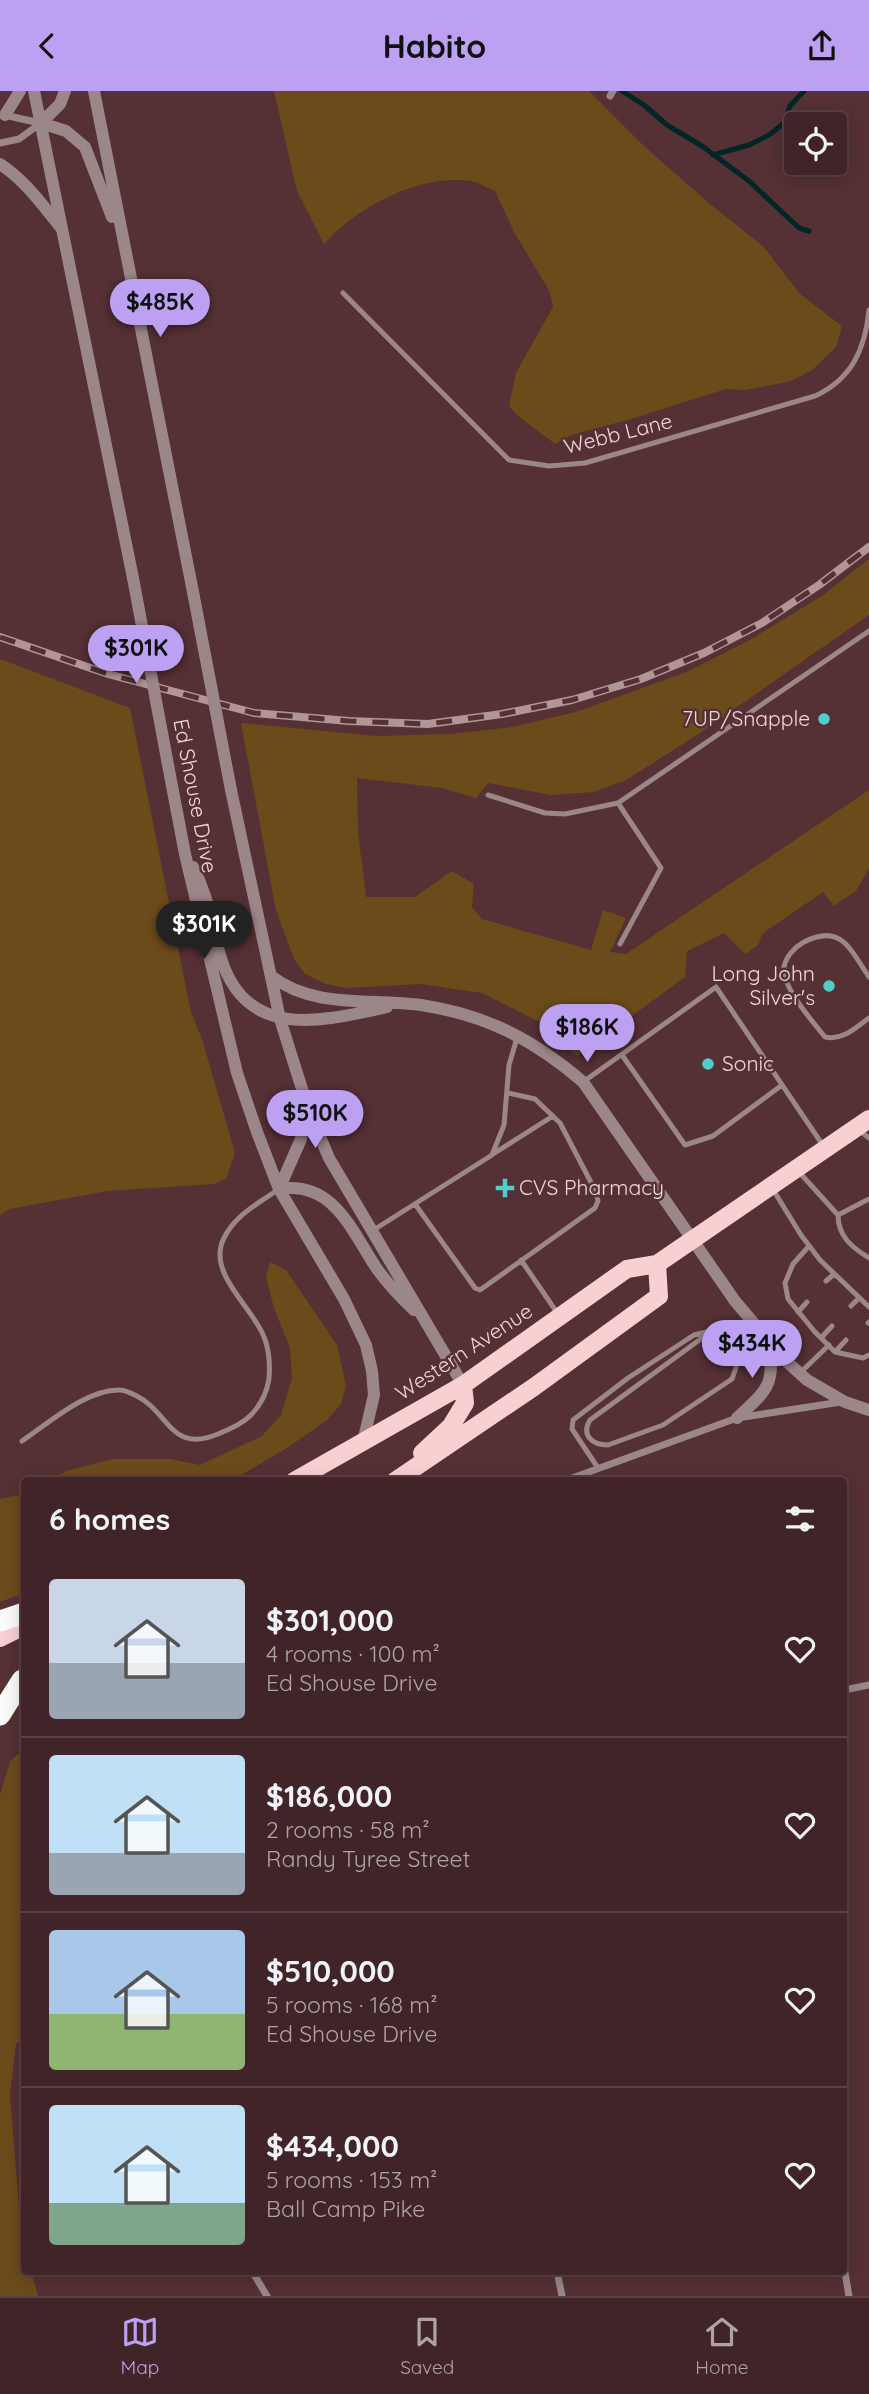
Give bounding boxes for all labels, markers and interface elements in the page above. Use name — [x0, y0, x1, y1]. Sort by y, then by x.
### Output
text: Habito — [383, 26, 486, 66]
icon: back — [28, 27, 66, 65]
icon: share — [803, 27, 841, 65]
map controls — [784, 112, 847, 175]
button: locate — [784, 112, 847, 175]
pin: $485K — [111, 279, 209, 339]
text: $485K — [126, 287, 194, 316]
street label: Webb Lane — [561, 407, 675, 459]
pin: $301K — [87, 625, 185, 685]
text: $301K — [104, 633, 168, 662]
place label: 7UP/Snapple — [682, 705, 810, 731]
marker: 7UP/Snapple — [816, 711, 832, 727]
street label: Ed Shouse Drive — [168, 716, 224, 875]
pin: $301K — [155, 901, 253, 961]
text: $301K — [172, 909, 236, 938]
place label: Long John Silver's — [711, 960, 815, 1010]
marker: Long John Silver's — [821, 978, 837, 994]
pin: $186K — [538, 1005, 636, 1064]
text: $186K — [555, 1012, 619, 1041]
place label: Sonic — [722, 1050, 774, 1076]
marker: Sonic — [700, 1056, 716, 1072]
pin: $510K — [266, 1091, 364, 1150]
text: $510K — [282, 1098, 348, 1127]
place label: CVS Pharmacy — [519, 1174, 664, 1200]
marker: CVS Pharmacy — [497, 1180, 513, 1196]
street label: Western Avenue — [390, 1297, 537, 1405]
pin: $434K — [703, 1321, 801, 1380]
text: $434K — [718, 1328, 786, 1357]
text: 6 homes — [49, 1500, 170, 1538]
icon: filters — [781, 1500, 819, 1538]
text: $301,000 — [266, 1601, 394, 1639]
icon: home — [105, 1607, 189, 1691]
icon: heart — [781, 1630, 819, 1668]
text: 4 rooms · 100 m² — [266, 1639, 440, 1668]
text: Ed Shouse Drive — [266, 1668, 438, 1697]
text: $186,000 — [266, 1777, 392, 1815]
icon: home — [105, 1783, 189, 1867]
icon: heart — [781, 1806, 819, 1844]
text: 2 rooms · 58 m² — [266, 1815, 429, 1844]
text: Randy Tyree Street — [266, 1844, 470, 1873]
text: $510,000 — [266, 1952, 395, 1990]
icon: home — [105, 1958, 189, 2042]
icon: heart — [781, 1981, 819, 2019]
text: 5 rooms · 168 m² — [266, 1990, 438, 2019]
text: Ed Shouse Drive — [266, 2019, 438, 2048]
text: $434,000 — [266, 2127, 399, 2165]
icon: home — [105, 2133, 189, 2217]
icon: heart — [781, 2156, 819, 2194]
text: 5 rooms · 153 m² — [266, 2165, 437, 2194]
text: Ball Camp Pike — [266, 2194, 425, 2223]
tab: Map — [120, 2313, 159, 2379]
tab: Saved — [400, 2313, 454, 2379]
tab: Home — [695, 2313, 749, 2379]

